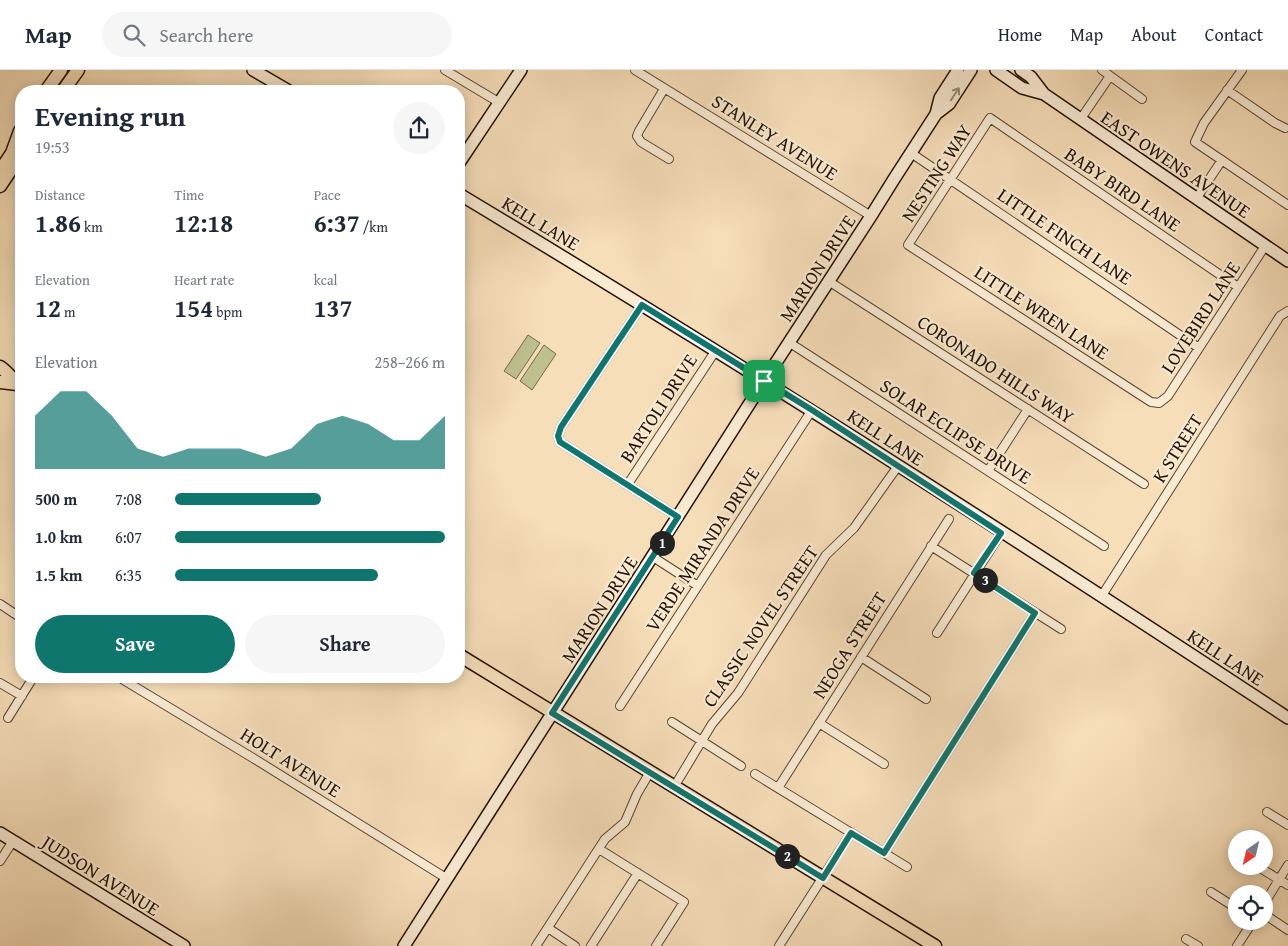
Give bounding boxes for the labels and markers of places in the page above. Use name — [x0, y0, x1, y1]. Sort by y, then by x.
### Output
pin — [743, 360, 785, 402]
pin: 1 — [650, 530, 674, 556]
pin: 3 — [972, 568, 998, 592]
pin: 2 — [774, 844, 800, 868]

